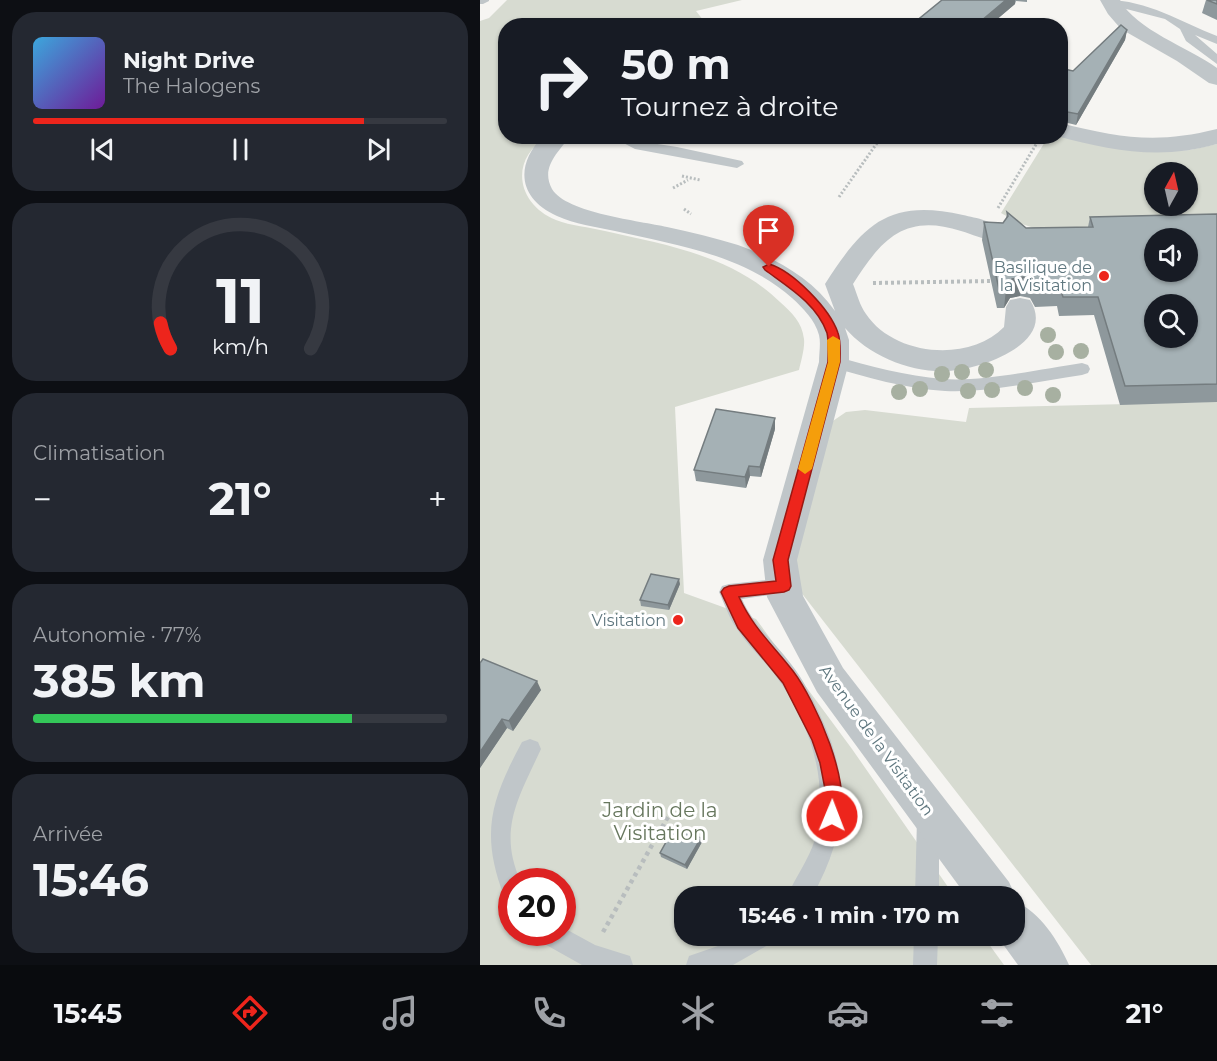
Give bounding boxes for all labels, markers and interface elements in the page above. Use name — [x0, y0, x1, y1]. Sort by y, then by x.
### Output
text: 50 m — [621, 38, 730, 90]
icon: right — [522, 42, 600, 120]
text: Night Drive — [123, 47, 255, 74]
text: The Halogens — [123, 74, 260, 98]
text: Tournez à droite — [621, 90, 839, 123]
icon: previous — [86, 133, 119, 166]
icon: pause — [224, 133, 257, 166]
icon: next — [362, 133, 395, 166]
north arrow — [1144, 162, 1198, 216]
map controls — [1144, 162, 1198, 348]
pin — [743, 205, 794, 267]
icon: arrive — [752, 214, 785, 247]
button: sound — [1144, 228, 1198, 282]
place label: Basilique de la Visitation — [994, 258, 1092, 295]
text: 11 — [216, 263, 264, 339]
marker: Basilique de la Visitation — [1097, 269, 1111, 283]
button: search — [1144, 294, 1198, 348]
text: km/h — [211, 333, 269, 359]
text: Climatisation — [33, 441, 166, 465]
text: 21° — [208, 471, 272, 526]
text: − — [33, 479, 52, 519]
text: + — [428, 479, 447, 519]
place label: Visitation — [592, 611, 666, 630]
marker: Visitation — [671, 613, 685, 627]
text: Autonomie · 77% — [33, 623, 201, 647]
text: 385 km — [33, 653, 205, 708]
street label: Avenue de la Visitation — [816, 661, 938, 819]
position arrow — [800, 784, 864, 848]
park label: Jardin de la Visitation — [601, 798, 718, 845]
text: Arrivée — [33, 822, 103, 846]
text: 15:46 — [33, 852, 149, 907]
speed limit sign: 20 — [498, 868, 576, 946]
text: 15:46 · 1 min · 170 m — [739, 902, 960, 929]
icon: directions — [229, 992, 271, 1034]
icon: music — [379, 992, 421, 1034]
icon: phone — [528, 992, 570, 1034]
icon: climate — [677, 992, 719, 1034]
icon: car — [827, 992, 869, 1034]
icon: filters — [976, 992, 1018, 1034]
text: 15:45 — [54, 997, 122, 1030]
text: 21° — [1125, 997, 1163, 1030]

